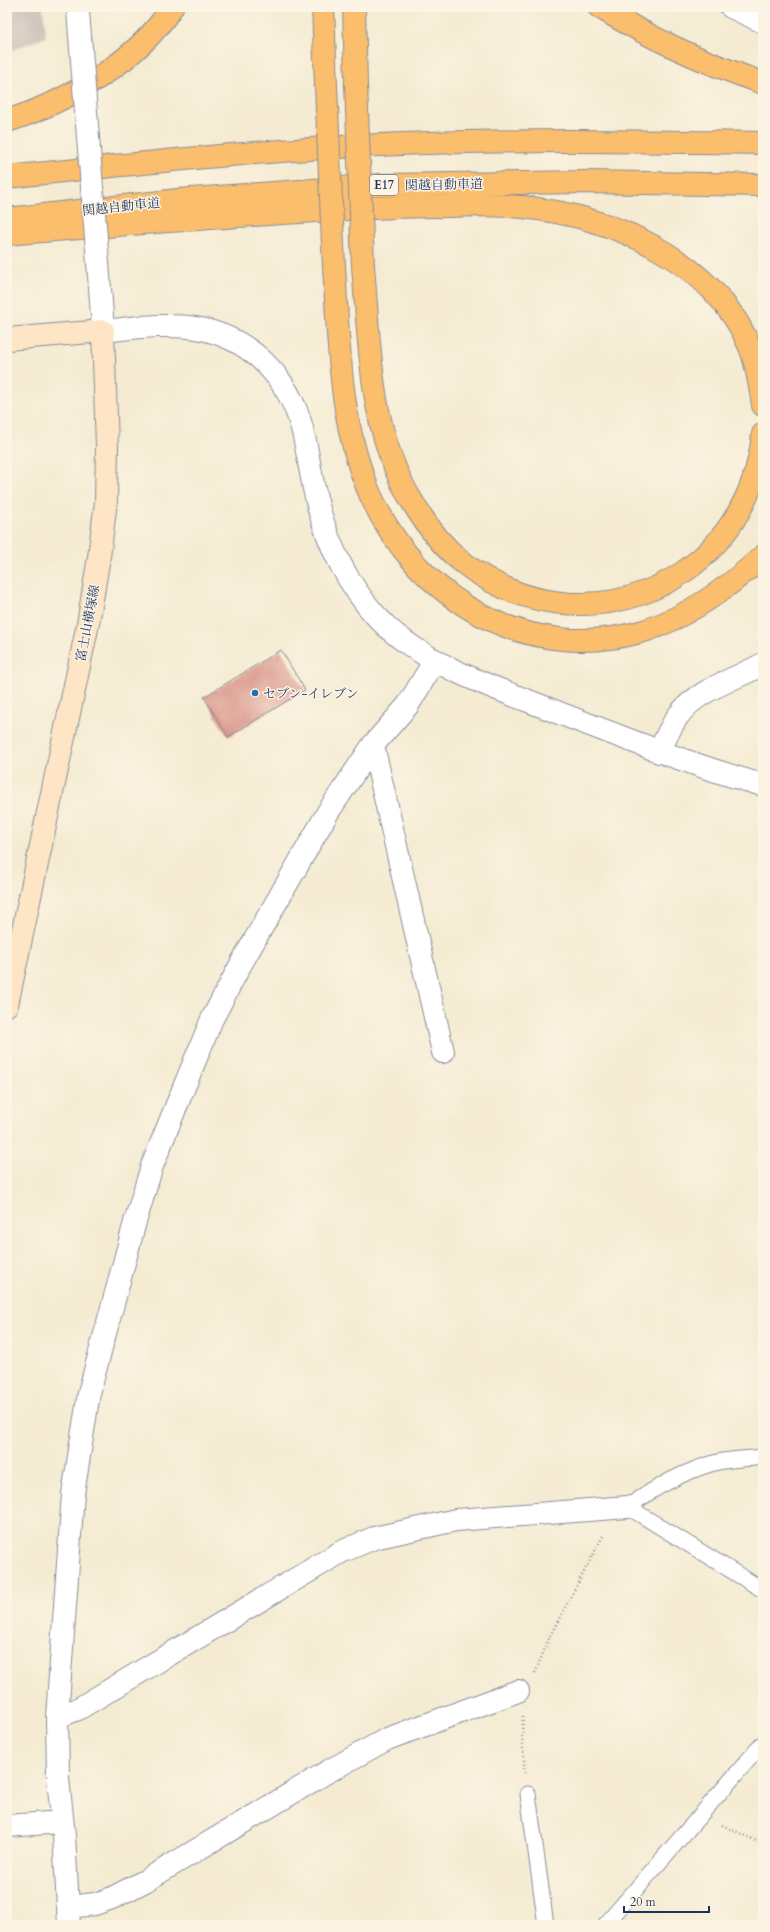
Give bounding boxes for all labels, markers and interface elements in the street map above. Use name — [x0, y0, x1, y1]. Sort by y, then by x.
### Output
road number: E17 — [370, 175, 398, 195]
street label: 関越自動車道 — [405, 175, 483, 195]
street label: 関越自動車道 — [81, 194, 161, 220]
street label: 富士山横塚線 — [72, 583, 104, 663]
place label: セブン-イレブン — [263, 685, 359, 703]
marker: セブン-イレブン — [250, 688, 260, 698]
scale bar — [624, 1888, 709, 1914]
text: 20 m — [630, 1894, 657, 1910]

